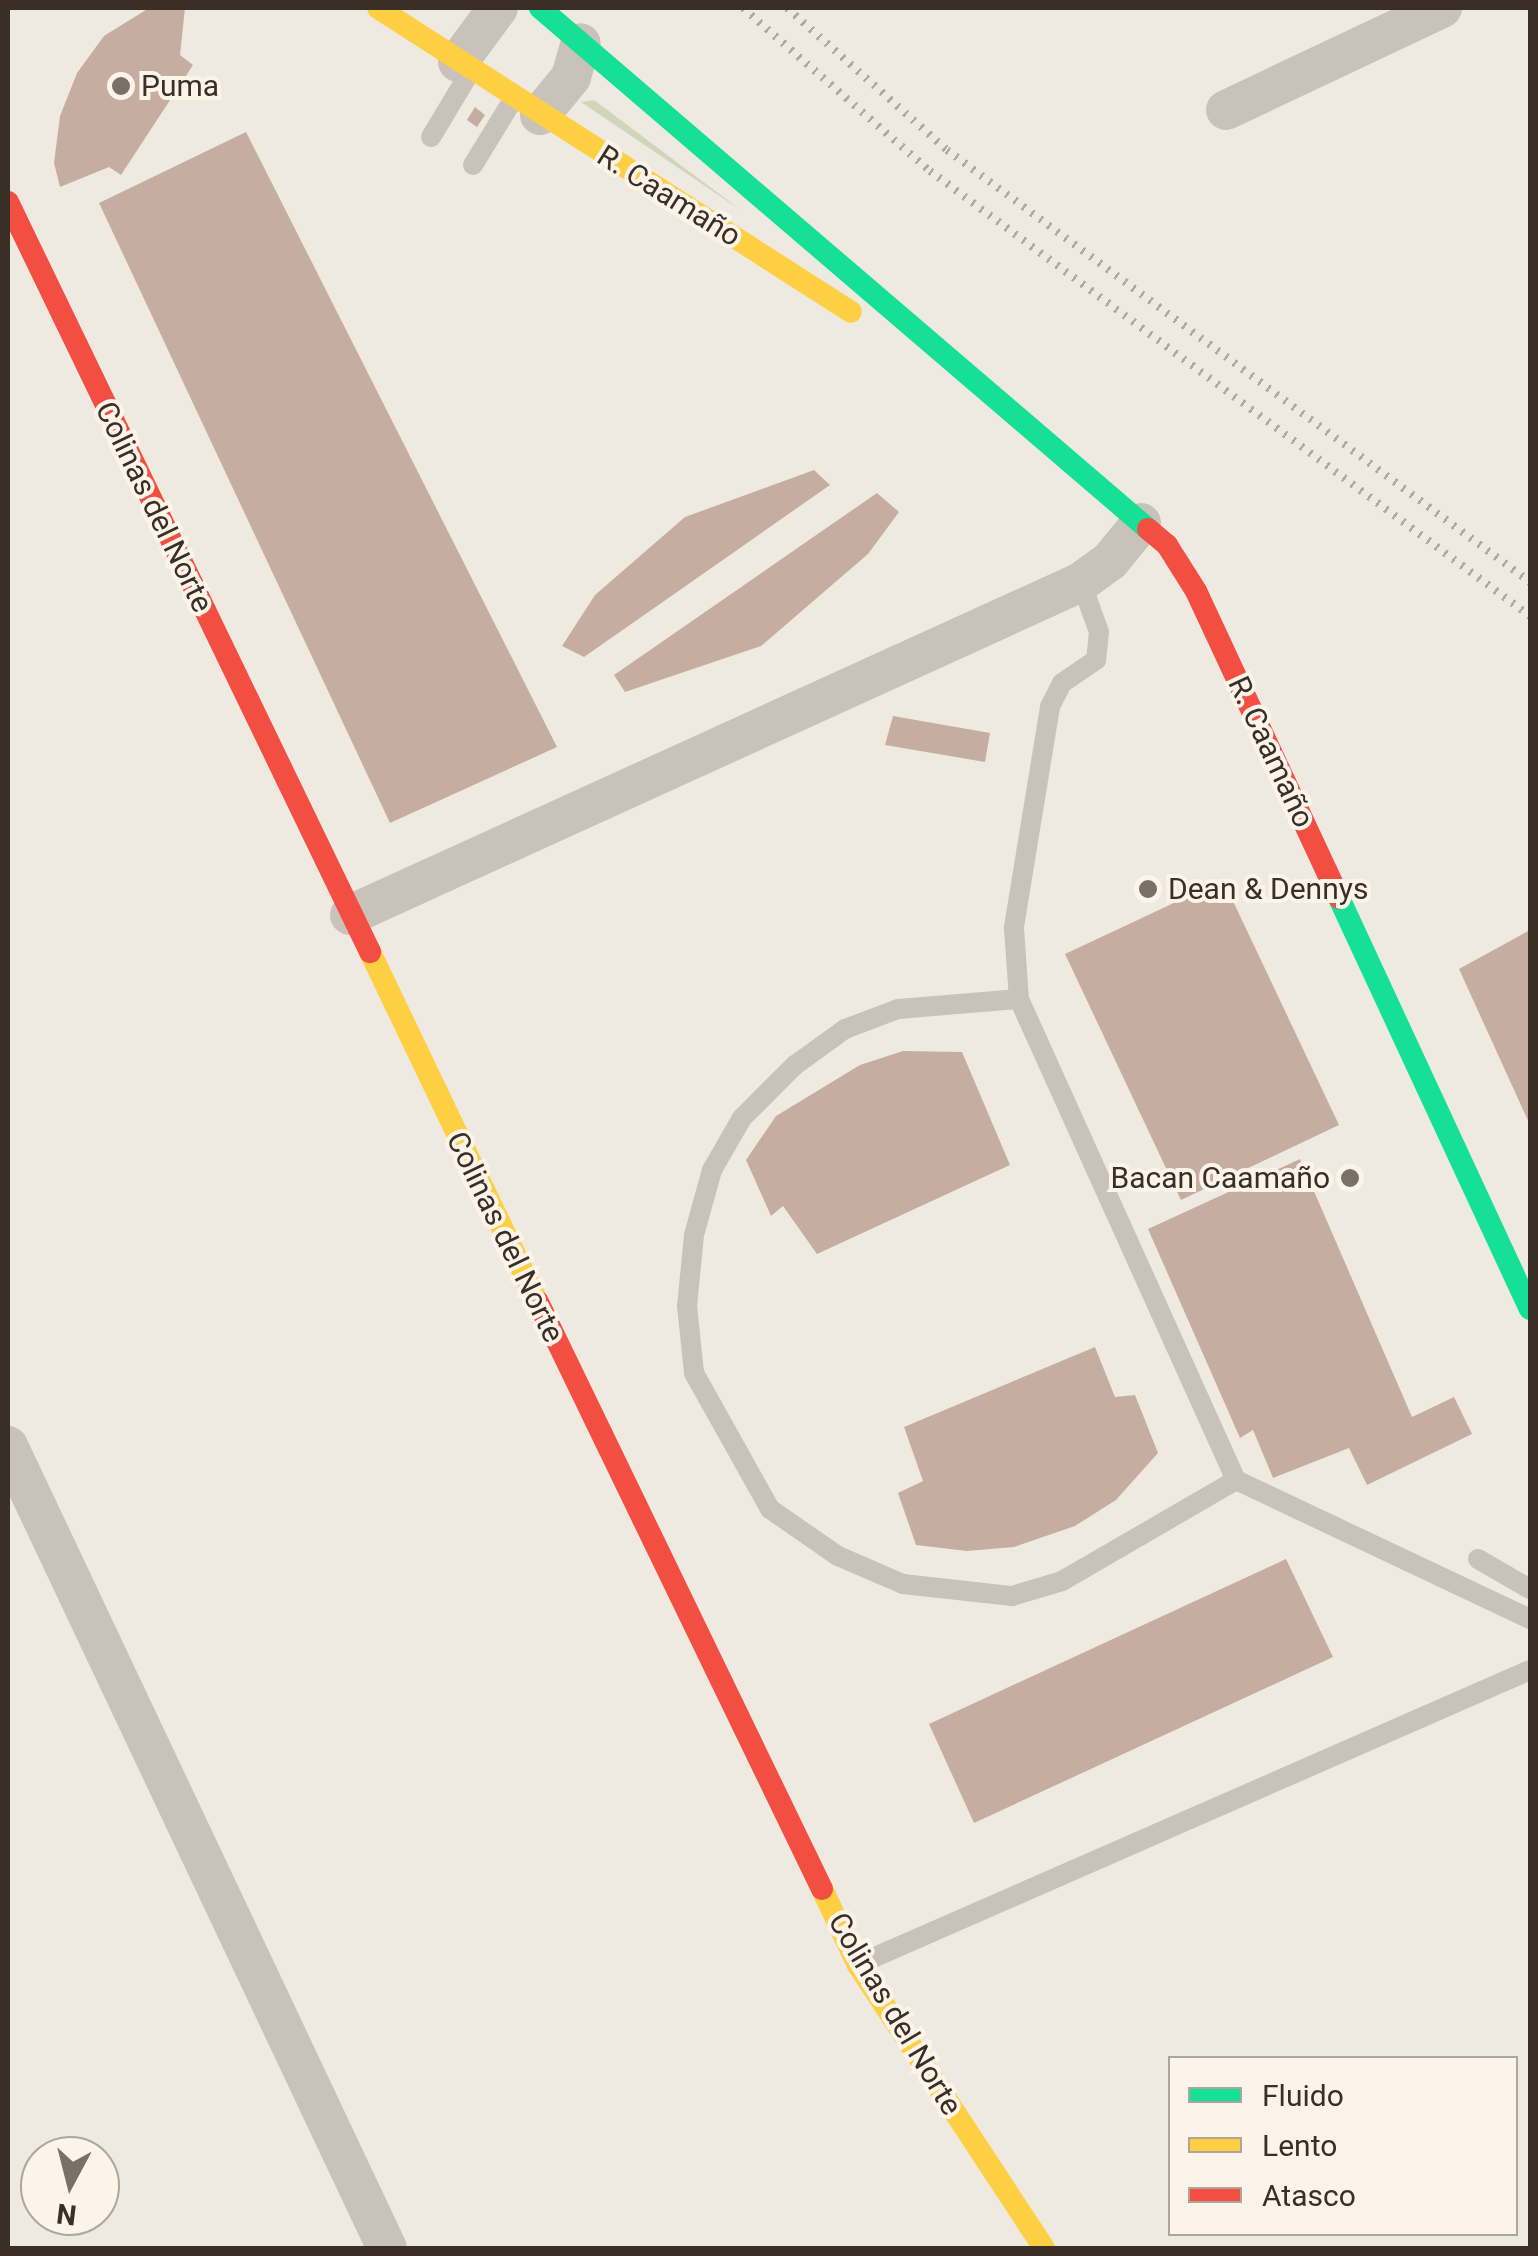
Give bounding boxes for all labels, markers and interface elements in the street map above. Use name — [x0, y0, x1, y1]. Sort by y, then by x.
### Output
place label: Puma — [141, 68, 219, 104]
marker: Puma — [110, 75, 132, 97]
street label: R. Caamaño — [591, 138, 747, 254]
street label: Colinas del Norte — [87, 396, 221, 618]
street label: R. Caamaño — [1220, 671, 1322, 833]
place label: Dean & Dennys — [1168, 871, 1368, 907]
marker: Dean & Dennys — [1137, 878, 1159, 900]
street label: Colinas del Norte — [438, 1126, 572, 1348]
place label: Bacan Caamaño — [1110, 1160, 1330, 1196]
marker: Bacan Caamaño — [1339, 1167, 1361, 1189]
street label: Colinas del Norte — [820, 1906, 970, 2122]
legend — [1168, 2056, 1518, 2236]
text: Fluido — [1262, 2078, 1344, 2113]
text: Lento — [1262, 2128, 1337, 2163]
north arrow — [20, 2136, 120, 2236]
text: Atasco — [1262, 2178, 1356, 2213]
text: N — [55, 2197, 78, 2232]

